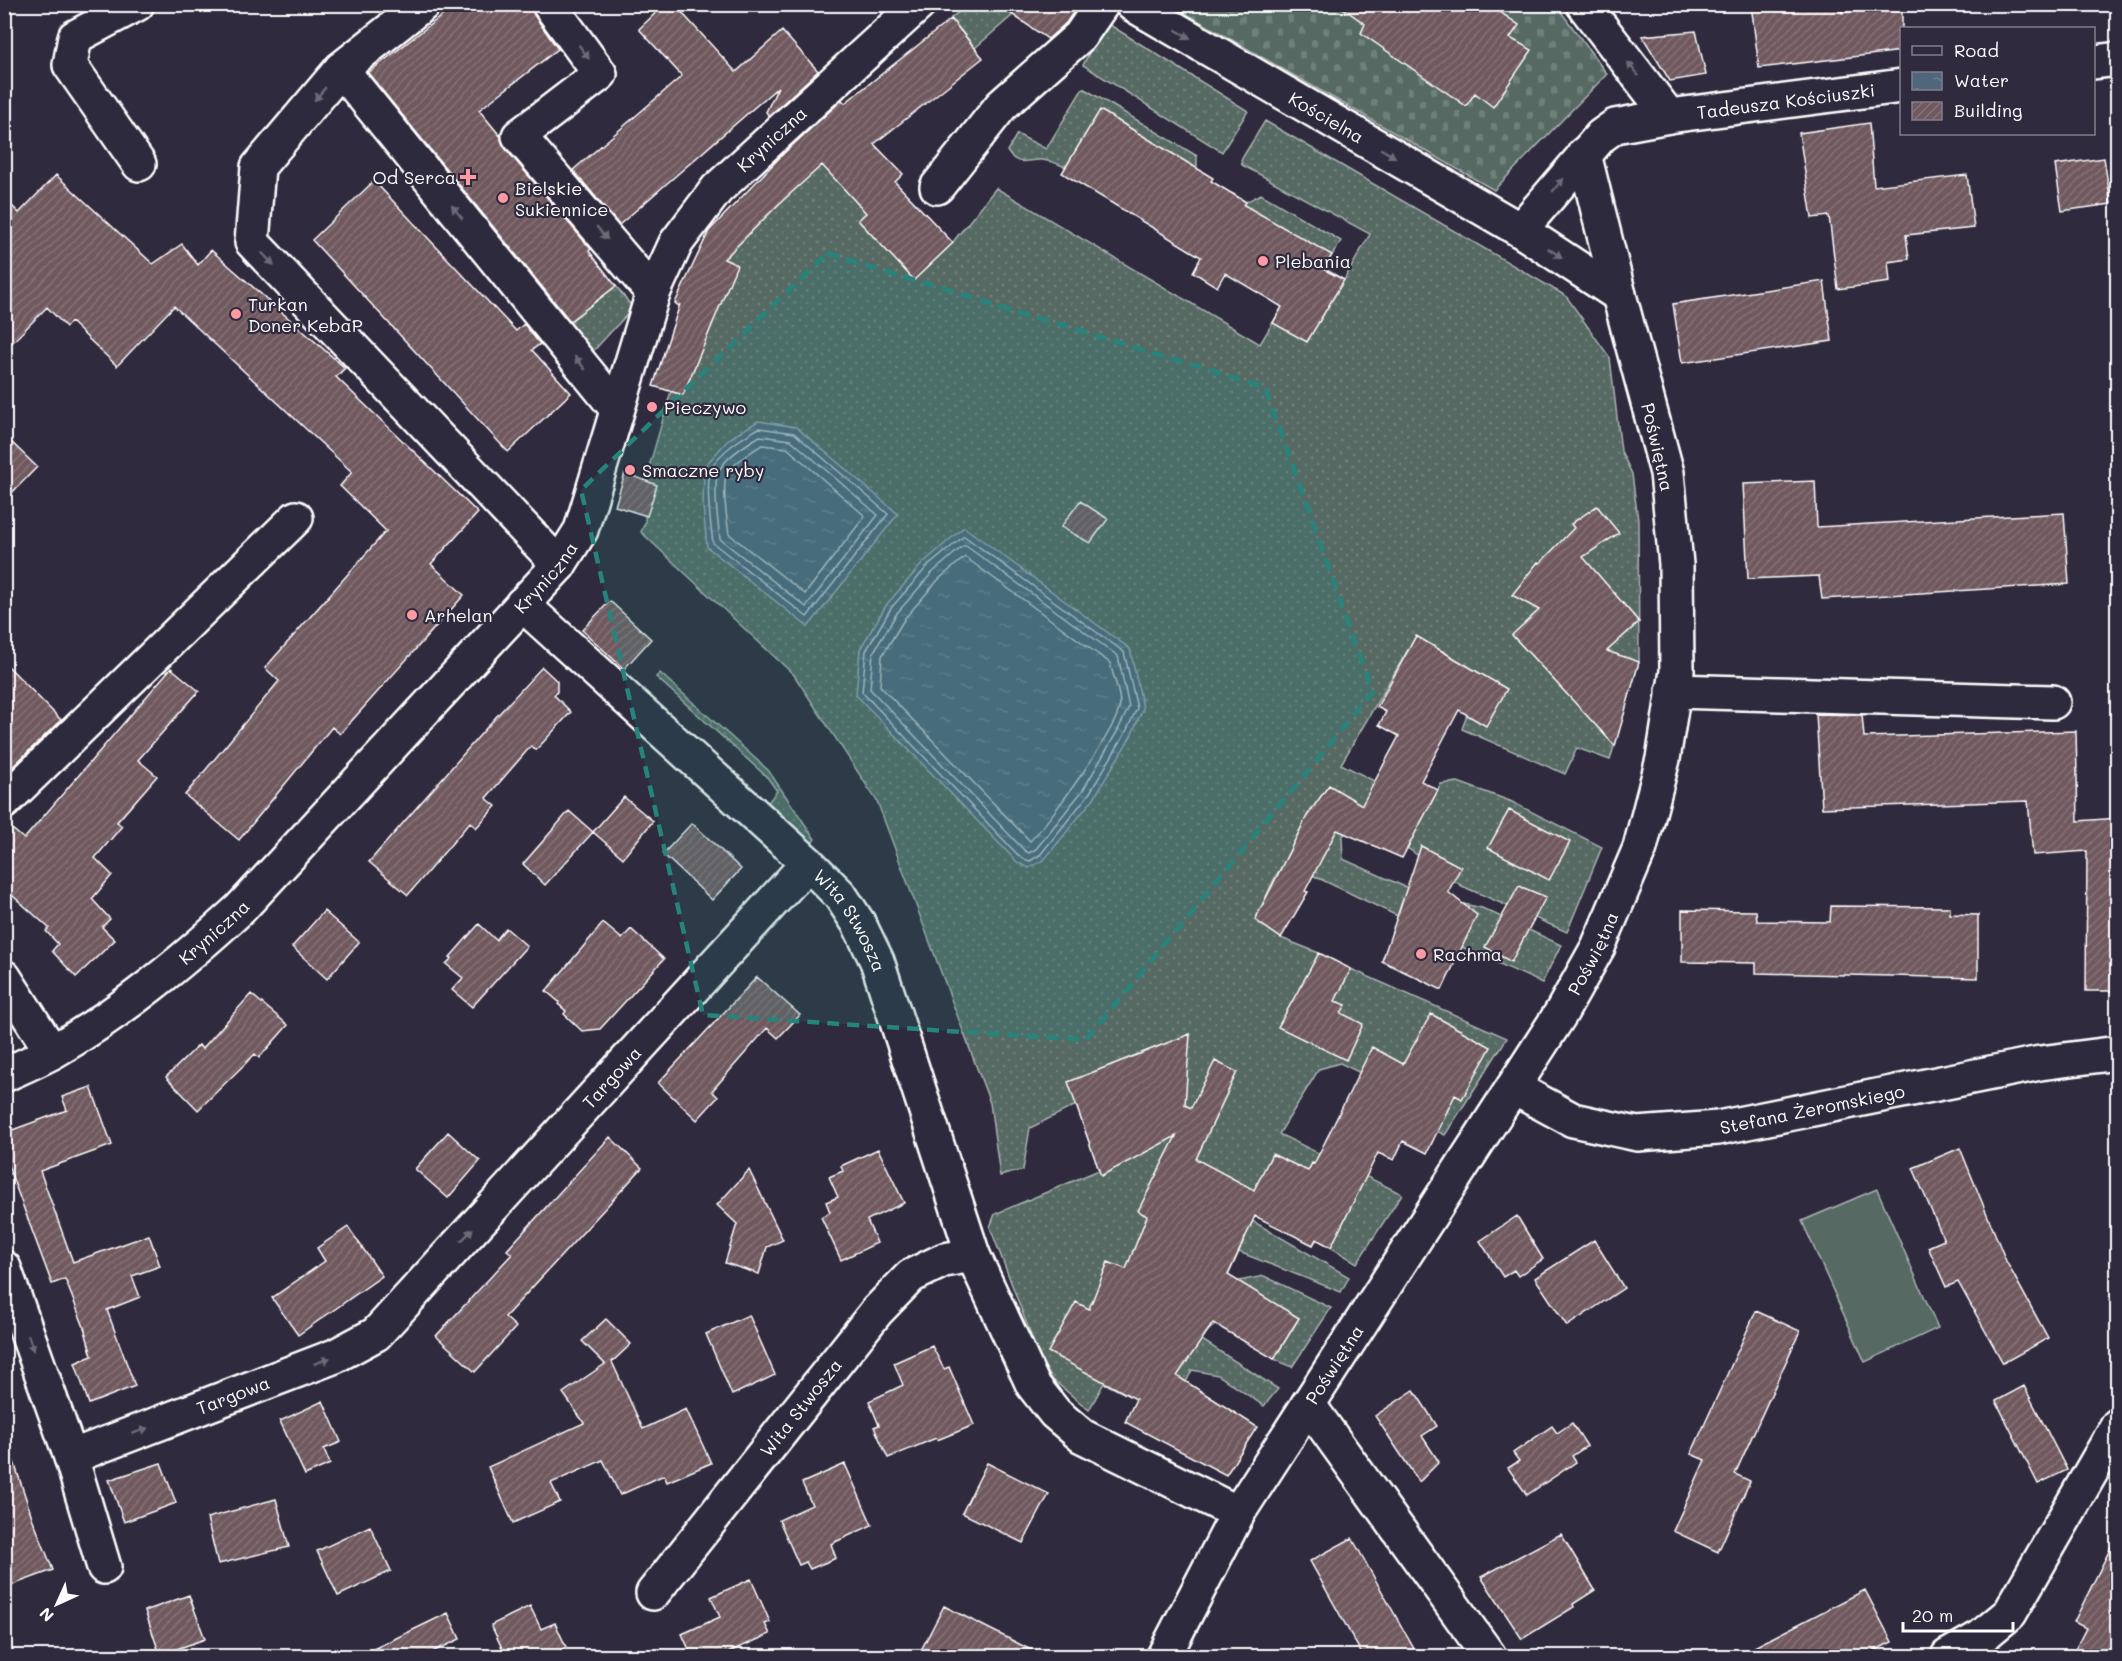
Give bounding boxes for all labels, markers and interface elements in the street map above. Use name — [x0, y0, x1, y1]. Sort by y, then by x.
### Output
legend — [1900, 27, 2095, 135]
one-way arrow — [1174, 29, 1191, 39]
text: Road — [1954, 38, 1999, 62]
one-way arrow — [577, 44, 589, 59]
one-way arrow — [1627, 61, 1640, 77]
text: Water — [1954, 68, 2009, 92]
street label: Tadeusza Kościuszki — [1695, 78, 1876, 124]
one-way arrow — [314, 86, 327, 102]
street label: Kościelna — [1284, 86, 1368, 149]
text: Building — [1954, 98, 2022, 122]
street label: Kryniczna — [732, 101, 812, 177]
one-way arrow — [1380, 147, 1396, 158]
place label: Od Serca — [372, 165, 456, 189]
marker: Od Serca — [461, 170, 475, 184]
place label: Bielskie Sukiennice — [515, 176, 608, 221]
one-way arrow — [1551, 178, 1564, 193]
marker: Bielskie Sukiennice — [496, 191, 510, 205]
one-way arrow — [451, 204, 464, 220]
one-way arrow — [595, 225, 608, 241]
one-way arrow — [1547, 247, 1563, 258]
place label: Plebania — [1275, 249, 1351, 273]
one-way arrow — [261, 252, 275, 267]
marker: Plebania — [1256, 254, 1270, 268]
place label: Turkan Doner KebaP — [248, 292, 363, 337]
marker: Turkan Doner KebaP — [229, 307, 243, 321]
one-way arrow — [574, 355, 587, 371]
place label: Pieczywo — [664, 395, 747, 419]
marker: Pieczywo — [645, 400, 659, 414]
street label: Poświętna — [1636, 400, 1680, 494]
place label: Smaczne ryby — [642, 458, 764, 482]
marker: Smaczne ryby — [623, 463, 637, 477]
street label: Kryniczna — [508, 537, 583, 618]
place label: Arhelan — [424, 603, 493, 627]
marker: Arhelan — [405, 608, 419, 622]
street label: Wita Stwosza — [808, 863, 892, 975]
street label: Kryniczna — [173, 895, 255, 970]
street label: Poświętna — [1562, 908, 1624, 999]
place label: Rachma — [1433, 942, 1502, 966]
marker: Rachma — [1414, 947, 1428, 961]
street label: Targowa — [577, 1041, 646, 1114]
street label: Stefana Żeromskiego — [1718, 1079, 1907, 1139]
one-way arrow — [460, 1227, 474, 1242]
street label: Poświętna — [1299, 1320, 1369, 1409]
one-way arrow — [26, 1334, 36, 1352]
street label: Wita Stwosza — [754, 1353, 847, 1461]
one-way arrow — [313, 1355, 331, 1365]
street label: Targowa — [193, 1370, 273, 1420]
one-way arrow — [131, 1425, 149, 1435]
north arrow — [27, 1574, 87, 1634]
scale bar — [1903, 1595, 2012, 1633]
text: N — [34, 1603, 58, 1627]
text: 20 m — [1912, 1603, 1953, 1627]

